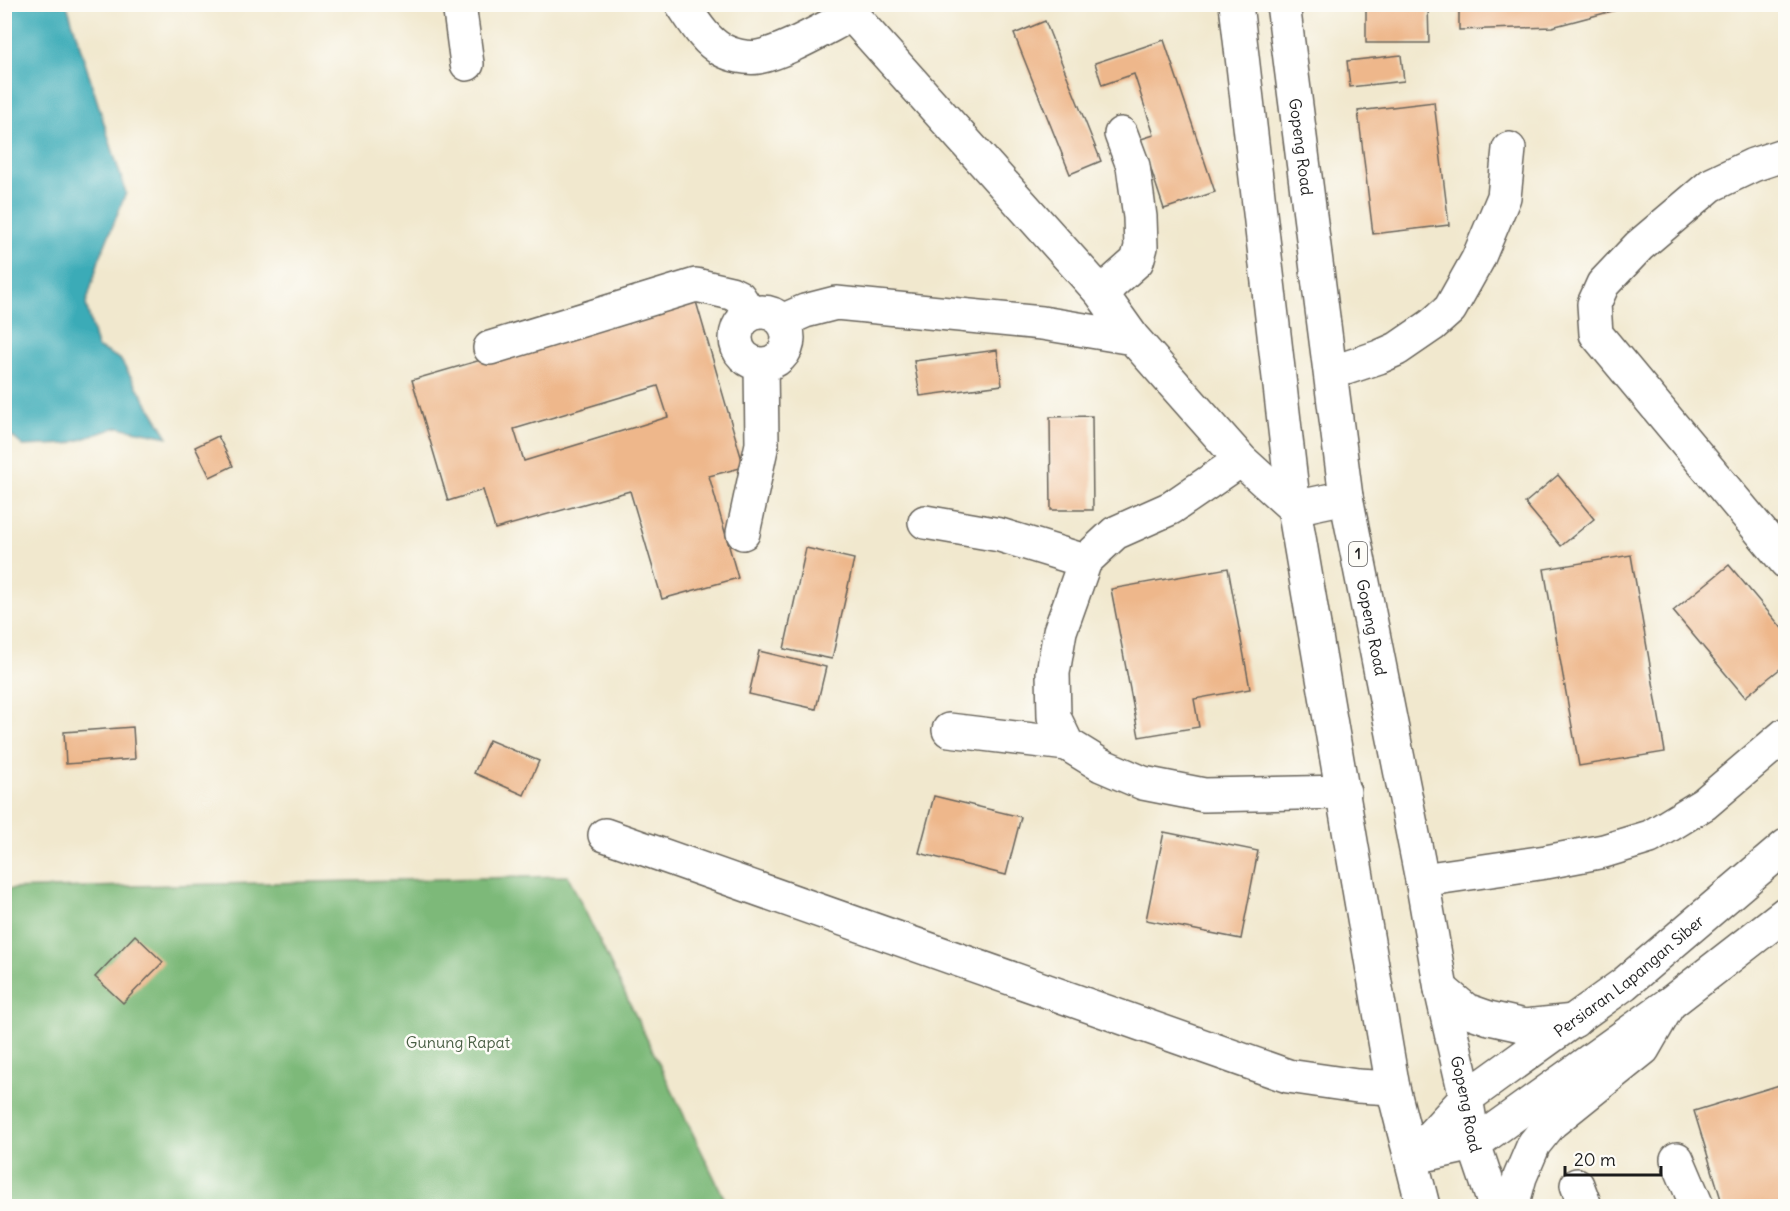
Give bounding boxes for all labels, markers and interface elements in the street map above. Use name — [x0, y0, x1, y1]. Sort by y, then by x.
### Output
street label: Gopeng Road — [1285, 97, 1317, 197]
road number: 1 — [1349, 542, 1367, 566]
street label: Gopeng Road — [1353, 577, 1391, 677]
street label: Persiaran Lapangan Siber — [1550, 910, 1708, 1041]
park label: Gunung Rapat — [406, 1032, 511, 1052]
street label: Gopeng Road — [1447, 1054, 1486, 1155]
scale bar — [1565, 1139, 1661, 1177]
text: 20 m — [1574, 1148, 1616, 1171]

